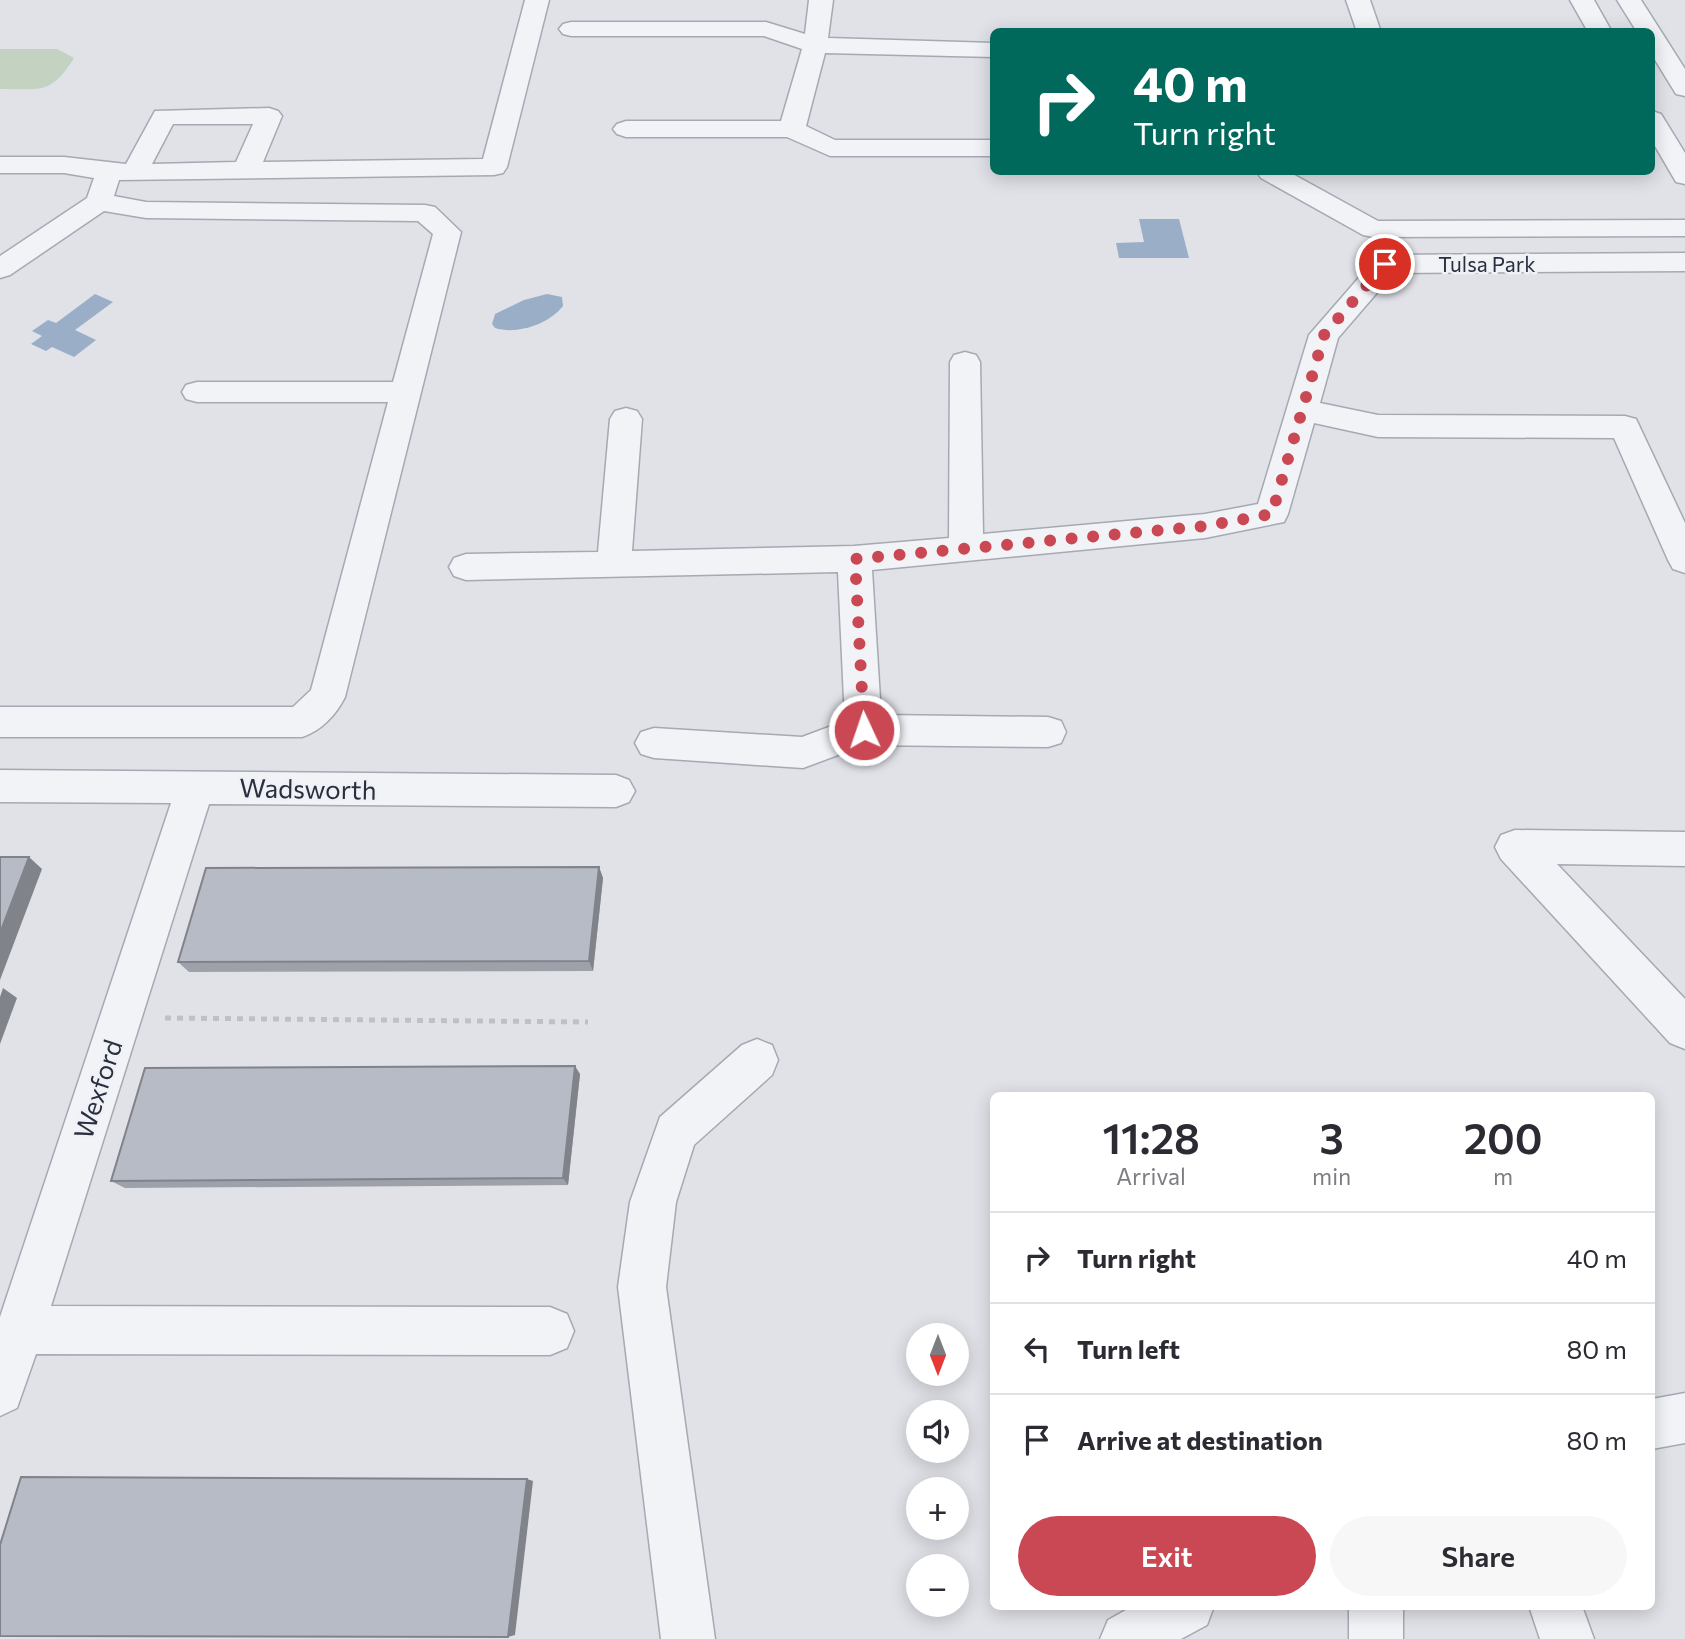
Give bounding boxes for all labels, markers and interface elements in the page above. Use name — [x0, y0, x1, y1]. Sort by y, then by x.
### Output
text: 40 m — [1133, 52, 1248, 112]
icon: right — [1018, 56, 1109, 147]
text: Turn right — [1133, 112, 1276, 152]
pin — [1355, 234, 1415, 294]
icon: arrive — [1366, 245, 1404, 283]
street label: Tulsa Park — [1438, 251, 1536, 276]
position arrow — [827, 693, 901, 767]
street label: Wadsworth — [239, 771, 377, 805]
street label: Wexford — [66, 1036, 128, 1142]
text: 11:28 — [1102, 1111, 1200, 1163]
text: 3 — [1320, 1111, 1344, 1163]
text: 200 — [1464, 1111, 1543, 1163]
text: Arrival — [1116, 1162, 1186, 1190]
text: min — [1312, 1162, 1351, 1190]
text: m — [1493, 1162, 1513, 1190]
icon: right — [1018, 1239, 1056, 1277]
text: Turn right — [1077, 1242, 1196, 1273]
text: 40 m — [1567, 1242, 1627, 1273]
north arrow — [906, 1323, 970, 1386]
map controls — [906, 1323, 969, 1617]
icon: left — [1018, 1330, 1056, 1368]
text: Turn left — [1077, 1333, 1180, 1364]
text: 80 m — [1567, 1333, 1627, 1364]
button: sound — [906, 1400, 969, 1463]
icon: arrive — [1018, 1421, 1056, 1459]
text: Arrive at destination — [1077, 1424, 1323, 1455]
text: 80 m — [1567, 1424, 1627, 1455]
button: + — [906, 1477, 969, 1540]
button: Exit — [1018, 1516, 1316, 1596]
button: Share — [1330, 1516, 1627, 1596]
button: − — [906, 1554, 969, 1617]

